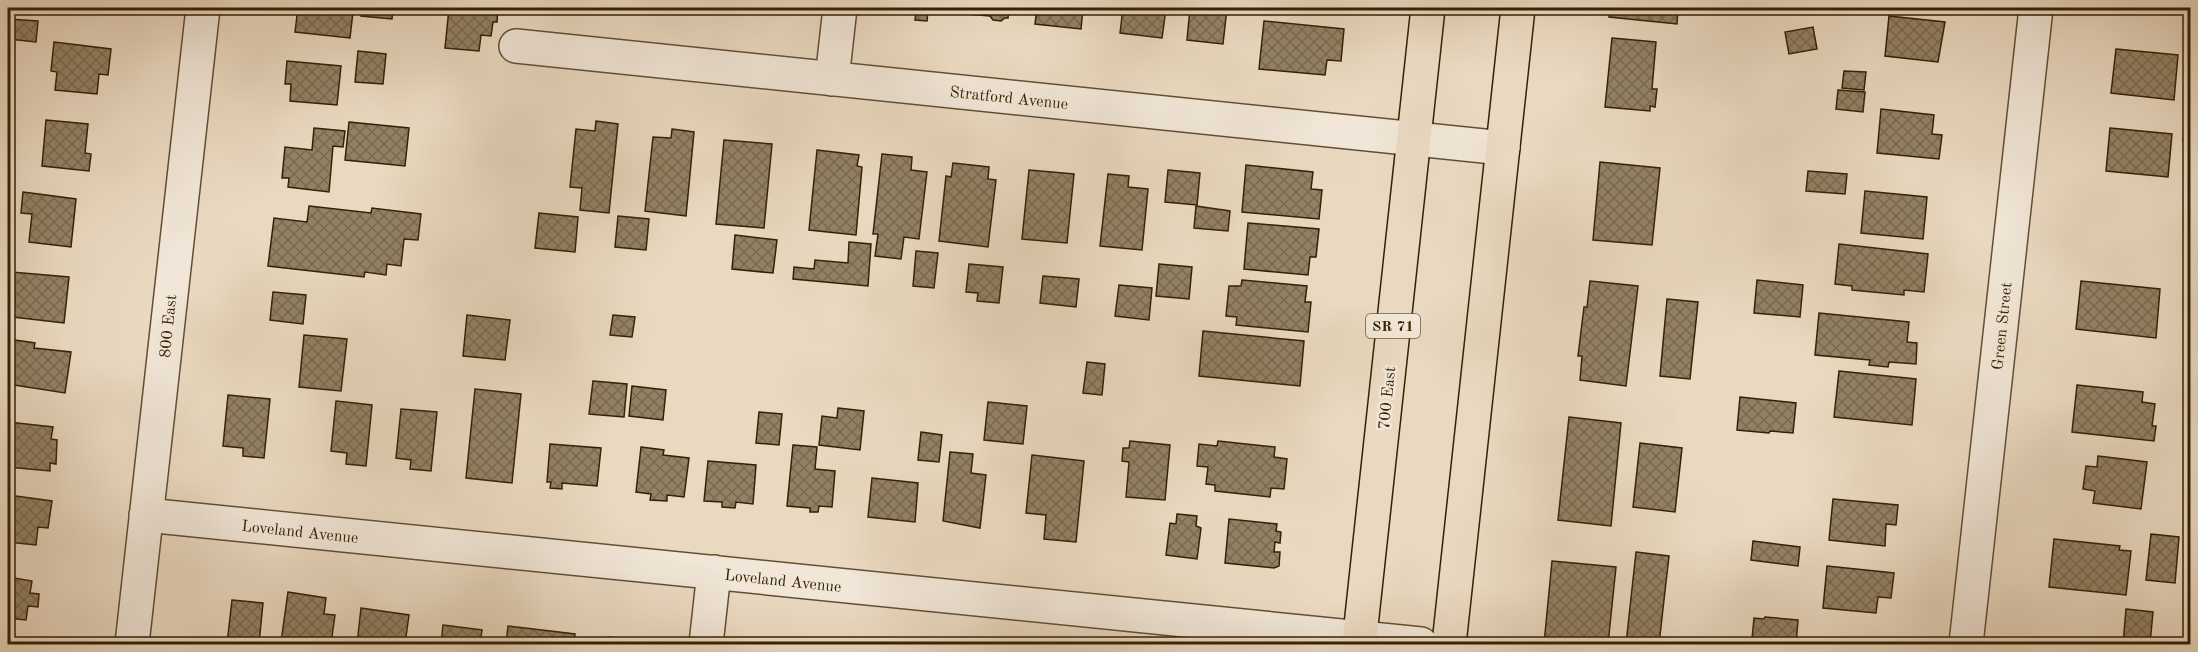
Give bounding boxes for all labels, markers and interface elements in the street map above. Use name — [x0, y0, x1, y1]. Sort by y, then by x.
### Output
street label: Stratford Avenue — [949, 85, 1069, 113]
street label: Green Street — [1990, 281, 2016, 371]
street label: 800 East — [158, 293, 180, 359]
road number: SR 71 — [1366, 314, 1420, 338]
street label: 700 East — [1377, 365, 1399, 431]
street label: Loveland Avenue — [240, 519, 359, 547]
street label: Loveland Avenue — [723, 568, 842, 596]

